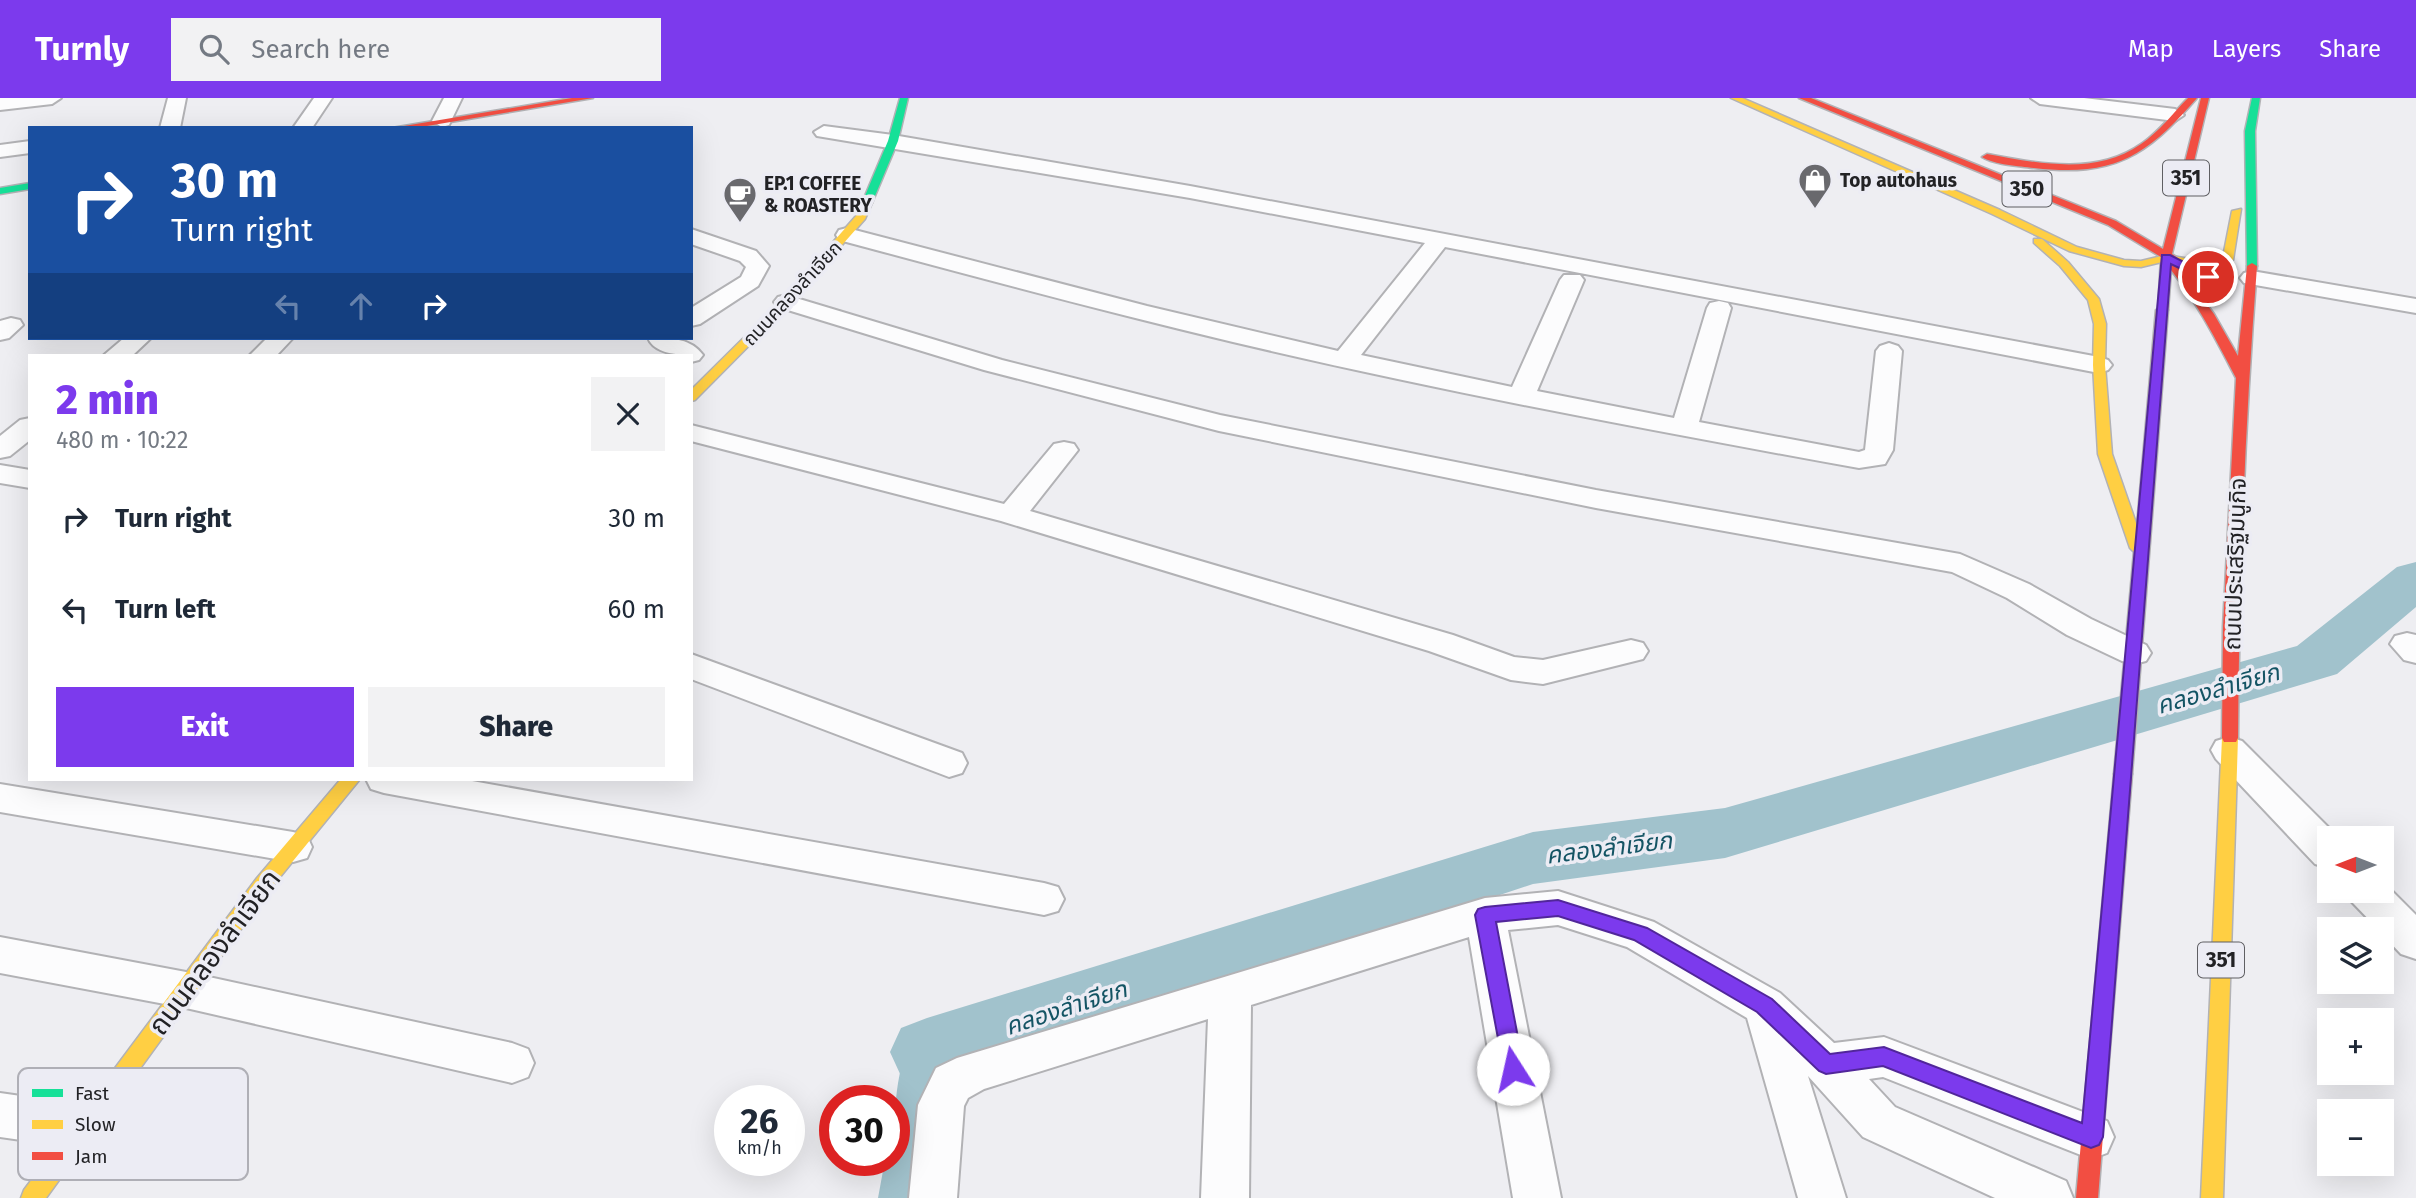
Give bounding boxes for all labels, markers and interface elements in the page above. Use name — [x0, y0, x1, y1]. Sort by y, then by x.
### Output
search box — [171, 18, 661, 81]
text: Turnly — [35, 29, 129, 69]
icon: search — [195, 30, 233, 68]
text: Search here — [251, 34, 390, 65]
text: Map — [2128, 35, 2174, 63]
text: Layers — [2212, 35, 2281, 63]
text: Share — [2319, 35, 2381, 63]
text: 30 m — [171, 151, 278, 210]
icon: right — [56, 154, 147, 245]
road number: 351 — [2163, 160, 2209, 196]
shop icon: Top autohaus — [1796, 161, 1834, 210]
place label: Top autohaus — [1840, 169, 1957, 192]
place label: EP.1 COFFEE & ROASTERY — [764, 172, 872, 217]
road number: 350 — [2002, 172, 2052, 206]
cafe icon: EP.1 COFFEE & ROASTERY — [721, 175, 759, 224]
text: Turn right — [171, 211, 313, 249]
street label: ถนนคลองลำเจียก — [738, 236, 847, 350]
pin — [2178, 247, 2238, 307]
icon: arrive — [2189, 258, 2227, 296]
icon: left — [269, 287, 307, 325]
icon: ahead — [342, 287, 380, 325]
icon: right — [415, 287, 453, 325]
text: 2 min — [56, 375, 159, 425]
button: close — [591, 377, 665, 451]
text: 480 m · 10:22 — [56, 426, 188, 454]
street label: ถนนประเสริฐมนูกิจ — [2218, 477, 2253, 651]
icon: right — [56, 500, 94, 538]
text: Turn right — [115, 503, 232, 534]
text: 30 m — [608, 503, 665, 534]
icon: left — [56, 591, 94, 629]
text: Turn left — [115, 594, 216, 625]
text: 60 m — [607, 594, 665, 625]
water label: คลองลำเจียก — [2153, 658, 2284, 720]
button: Exit — [56, 687, 354, 767]
button: Share — [368, 687, 665, 767]
water label: คลองลำเจียก — [1545, 826, 1675, 870]
north arrow — [2317, 826, 2394, 903]
map controls — [2317, 826, 2394, 1176]
street label: ถนนคลองลำเจียก — [141, 863, 287, 1042]
button: layers — [2317, 917, 2394, 994]
road number: 351 — [2198, 942, 2244, 978]
water label: คลองลำเจียก — [1002, 975, 1132, 1041]
button: + — [2317, 1008, 2394, 1085]
position arrow — [1476, 1032, 1550, 1106]
legend — [18, 1068, 248, 1180]
text: Fast — [75, 1082, 109, 1105]
speed limit sign: 30 — [819, 1085, 910, 1176]
button: − — [2317, 1099, 2394, 1176]
text: 26 — [741, 1100, 778, 1142]
text: Slow — [75, 1113, 116, 1136]
text: km/h — [737, 1137, 782, 1159]
text: Jam — [75, 1145, 107, 1168]

